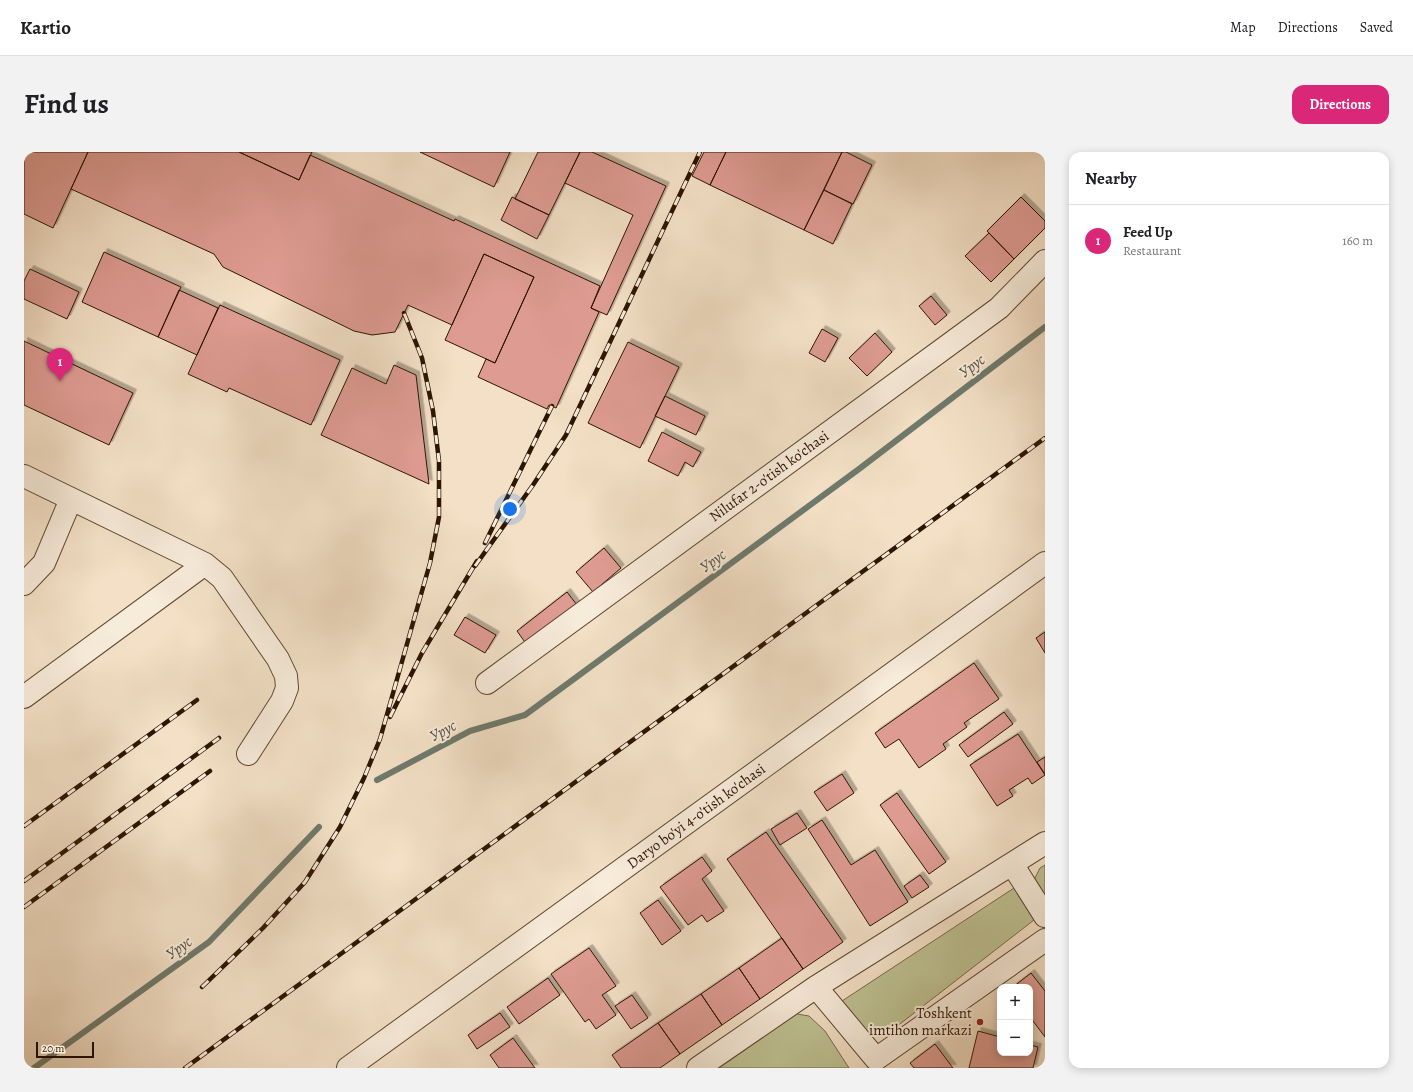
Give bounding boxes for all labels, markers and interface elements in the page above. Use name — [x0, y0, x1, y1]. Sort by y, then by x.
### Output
text: Kartio — [20, 15, 71, 41]
text: Map — [1230, 18, 1256, 37]
text: Directions — [1278, 18, 1338, 37]
text: Saved — [1360, 18, 1393, 37]
text: Find us — [24, 85, 109, 123]
button: Directions — [1292, 85, 1389, 124]
text: Nearby — [1085, 167, 1136, 190]
text: Feed Up — [1123, 222, 1172, 242]
text: 1 — [1096, 232, 1100, 249]
text: 160 m — [1342, 232, 1373, 249]
text: Restaurant — [1123, 242, 1181, 259]
pin: 1 — [47, 348, 73, 381]
water label: Урус — [954, 349, 990, 383]
street label: Nilufar 2-o'tish ko'chasi — [705, 426, 833, 526]
your location — [500, 499, 520, 519]
water label: Урус — [695, 544, 731, 578]
water label: Урус — [426, 715, 461, 747]
street label: Daryo bo'yi 4-o'tish ko'chasi — [623, 759, 769, 873]
water label: Урус — [161, 931, 197, 965]
map controls — [997, 984, 1033, 1056]
button: + — [997, 984, 1033, 1020]
place label: Toshkent imtihon markazi — [869, 1003, 972, 1040]
marker: Toshkent imtihon markazi — [975, 1017, 985, 1027]
button: − — [997, 1020, 1033, 1056]
scale bar — [36, 1040, 94, 1059]
text: 20 m — [42, 1041, 64, 1056]

